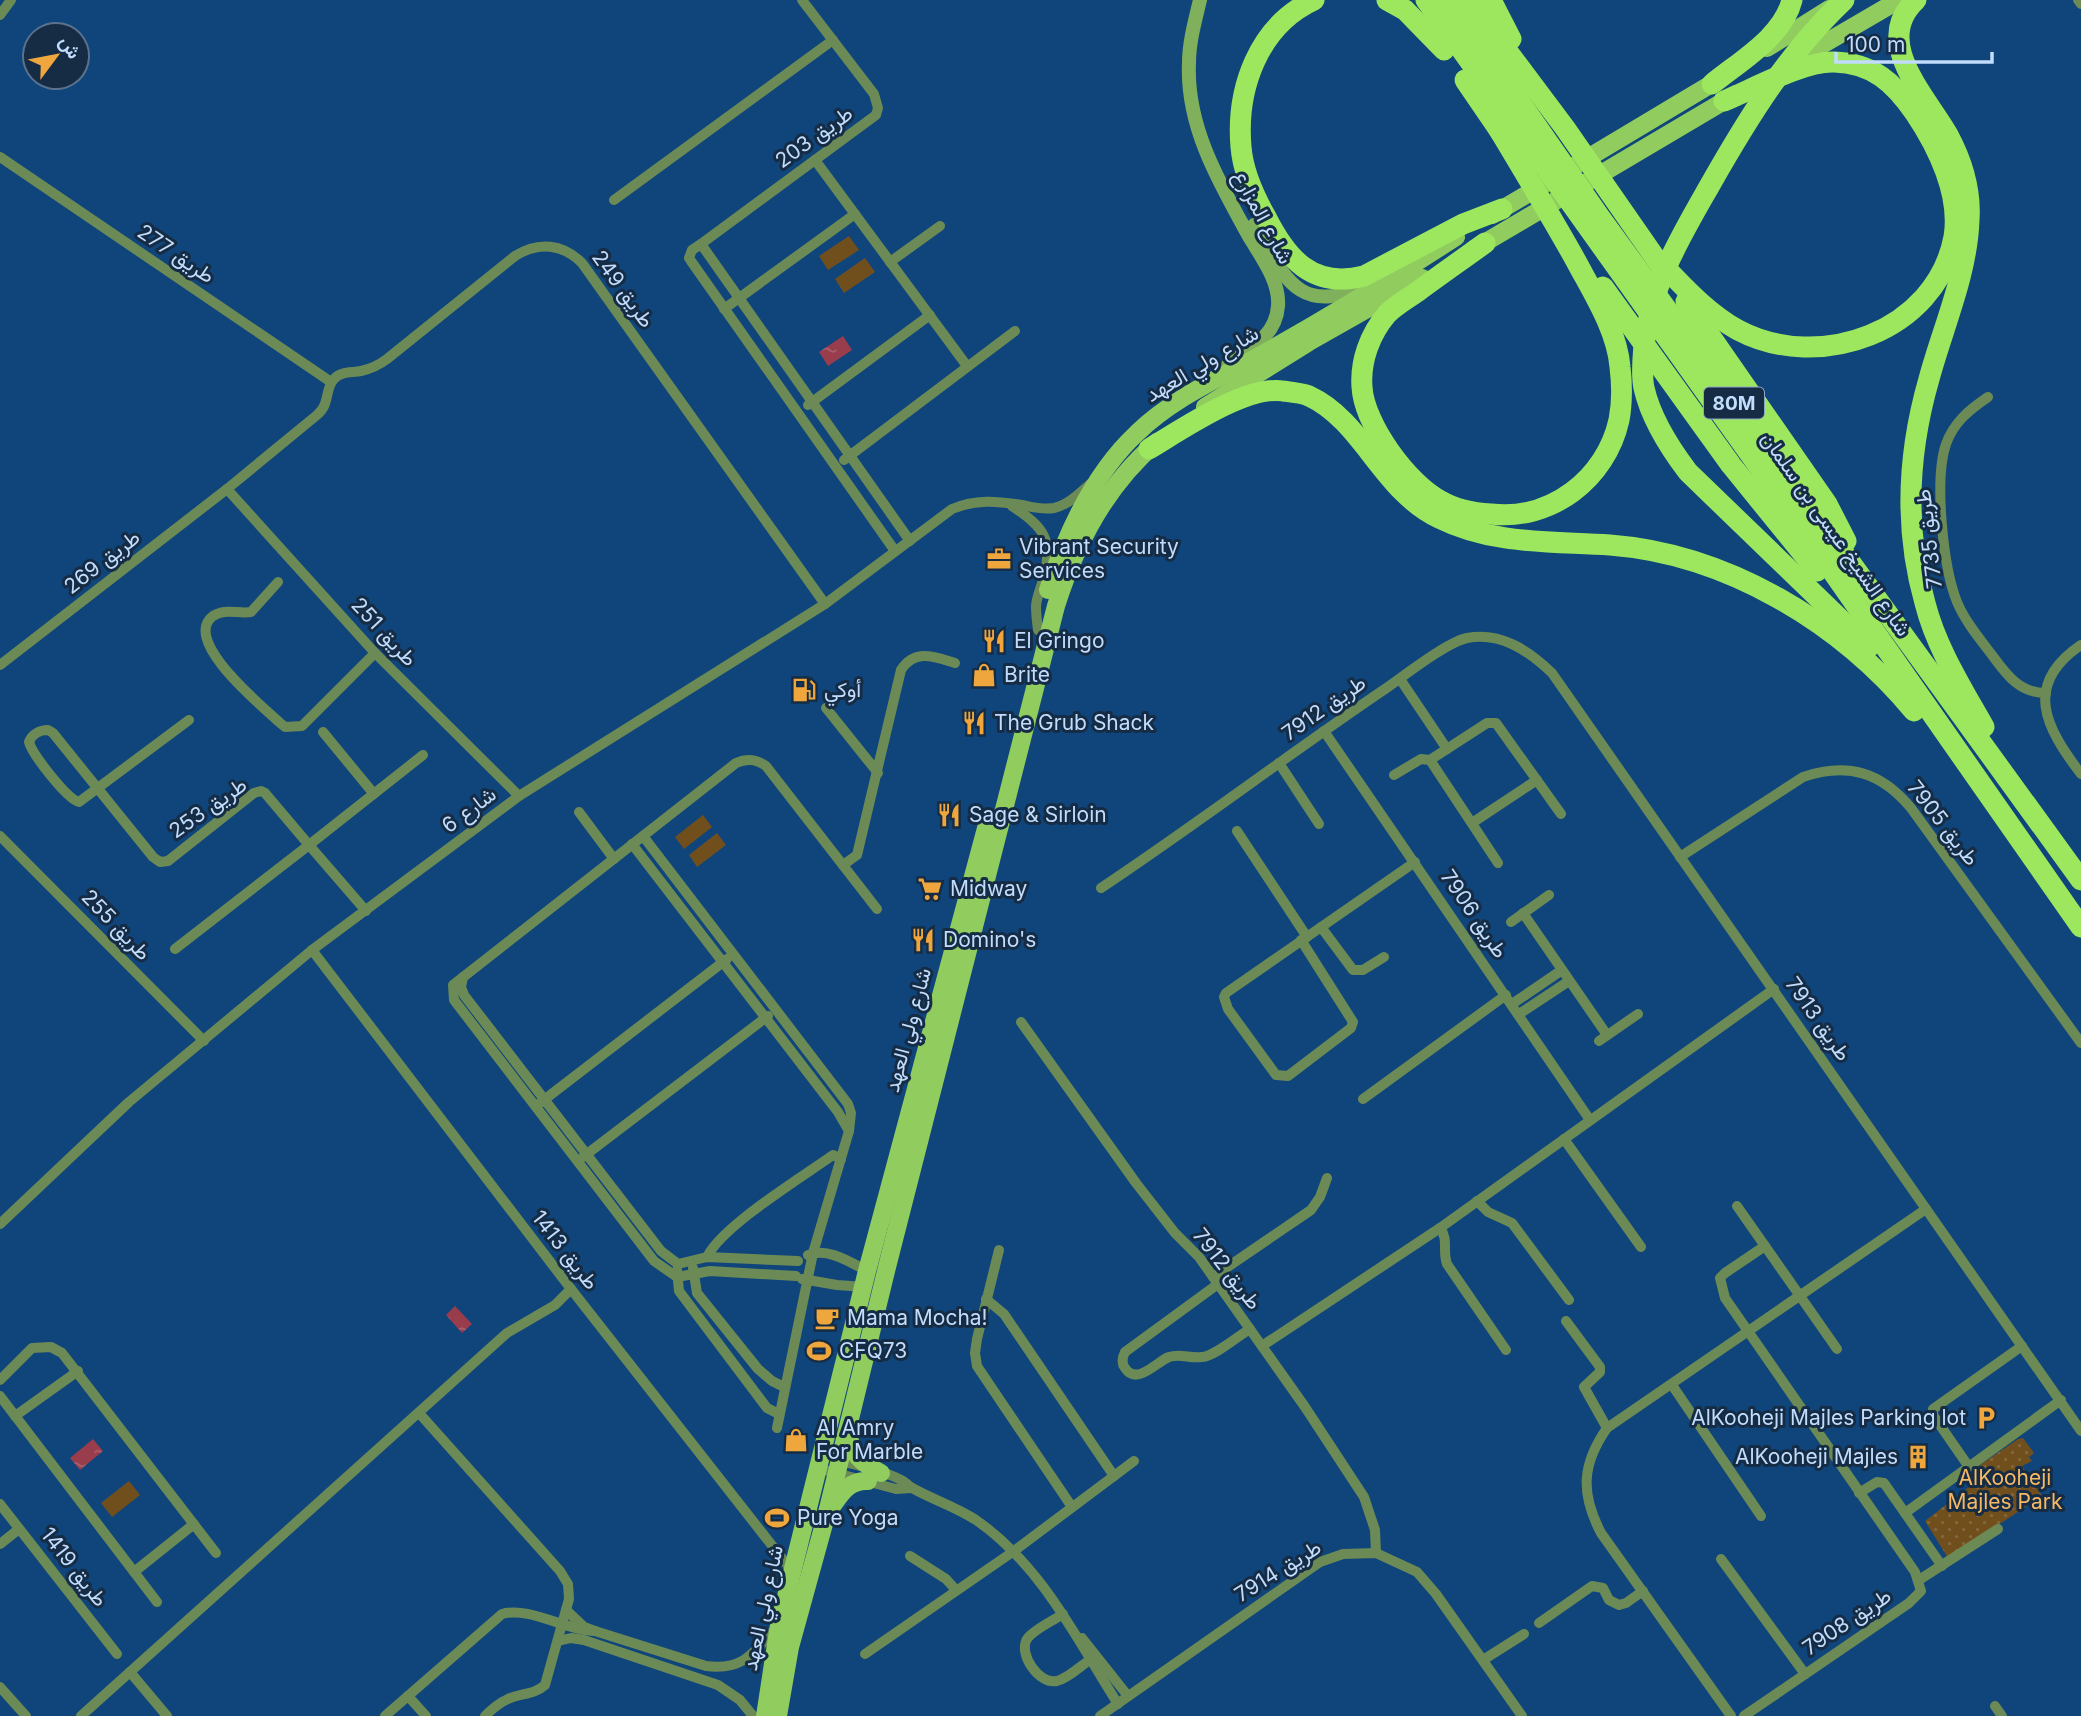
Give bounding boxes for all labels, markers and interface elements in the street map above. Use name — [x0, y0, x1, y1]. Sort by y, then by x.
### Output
north arrow — [21, 21, 91, 91]
scale bar — [1836, 21, 1992, 65]
text: ش — [54, 31, 86, 63]
text: 100 m — [1846, 32, 1905, 57]
street label: طريق 203 — [770, 100, 858, 174]
street label: شارع المزارع — [1227, 166, 1299, 269]
street label: طريق 277 — [132, 219, 220, 289]
street label: طريق 249 — [586, 245, 660, 333]
street label: شارع ولي العهد — [1141, 320, 1265, 411]
road number: 80M — [1704, 388, 1764, 418]
street label: شارع الشيخ عيسى بن سلمان — [1755, 427, 1917, 642]
street label: طريق 7735 — [1910, 488, 1948, 590]
street label: طريق 269 — [59, 524, 145, 600]
place label: Vibrant Security Services — [1019, 534, 1179, 583]
office icon: Vibrant Security Services — [985, 545, 1013, 573]
street label: طريق 251 — [346, 592, 422, 672]
restaurant icon: El Gringo — [980, 627, 1008, 655]
place label: El Gringo — [1014, 628, 1104, 653]
shop icon: Brite — [970, 661, 998, 689]
place label: Brite — [1004, 662, 1050, 687]
street label: طريق 7912 — [1277, 670, 1371, 746]
fuel station icon: أوكي — [790, 676, 818, 704]
place label: أوكي — [824, 677, 861, 707]
restaurant icon: The Grub Shack — [960, 709, 988, 737]
place label: The Grub Shack — [994, 710, 1155, 735]
street label: طريق 253 — [164, 772, 252, 844]
street label: طريق 7905 — [1902, 775, 1984, 871]
street label: شارع 6 — [437, 781, 502, 840]
restaurant icon: Sage & Sirloin — [935, 801, 963, 829]
place label: Sage & Sirloin — [969, 802, 1107, 827]
street label: طريق 7906 — [1435, 865, 1513, 963]
supermarket icon: Midway — [916, 875, 944, 903]
place label: Midway — [950, 876, 1028, 901]
street label: طريق 255 — [76, 884, 156, 966]
restaurant icon: Domino's — [909, 926, 937, 954]
place label: Domino's — [943, 927, 1036, 952]
street label: شارع ولي العهد — [879, 965, 941, 1096]
street label: طريق 7913 — [1780, 972, 1856, 1066]
street label: طريق 1413 — [526, 1205, 604, 1295]
street label: طريق 7912 — [1187, 1223, 1267, 1315]
cafe icon: Mama Mocha! — [813, 1304, 841, 1332]
place label: Mama Mocha! — [847, 1305, 988, 1330]
sports icon: CFQ73 — [805, 1337, 833, 1365]
place label: CFQ73 — [839, 1338, 907, 1363]
parking icon: AlKooheji Majles Parking lot — [1972, 1404, 2000, 1432]
place label: AlKooheji Majles Parking lot — [1691, 1405, 1966, 1430]
place label: Al Amry For Marble — [816, 1415, 923, 1464]
shop icon: Al Amry For Marble — [782, 1426, 810, 1454]
building icon: AlKooheji Majles — [1904, 1443, 1932, 1471]
place label: AlKooheji Majles — [1735, 1444, 1898, 1469]
park label: AlKooheji Majles Park — [1947, 1465, 2063, 1514]
sports icon: Pure Yoga — [763, 1504, 791, 1532]
place label: Pure Yoga — [797, 1505, 898, 1530]
street label: طريق 1419 — [35, 1522, 113, 1612]
street label: طريق 7914 — [1230, 1534, 1326, 1608]
street label: شارع ولي العهد — [737, 1543, 793, 1674]
street label: طريق 7908 — [1798, 1583, 1896, 1661]

